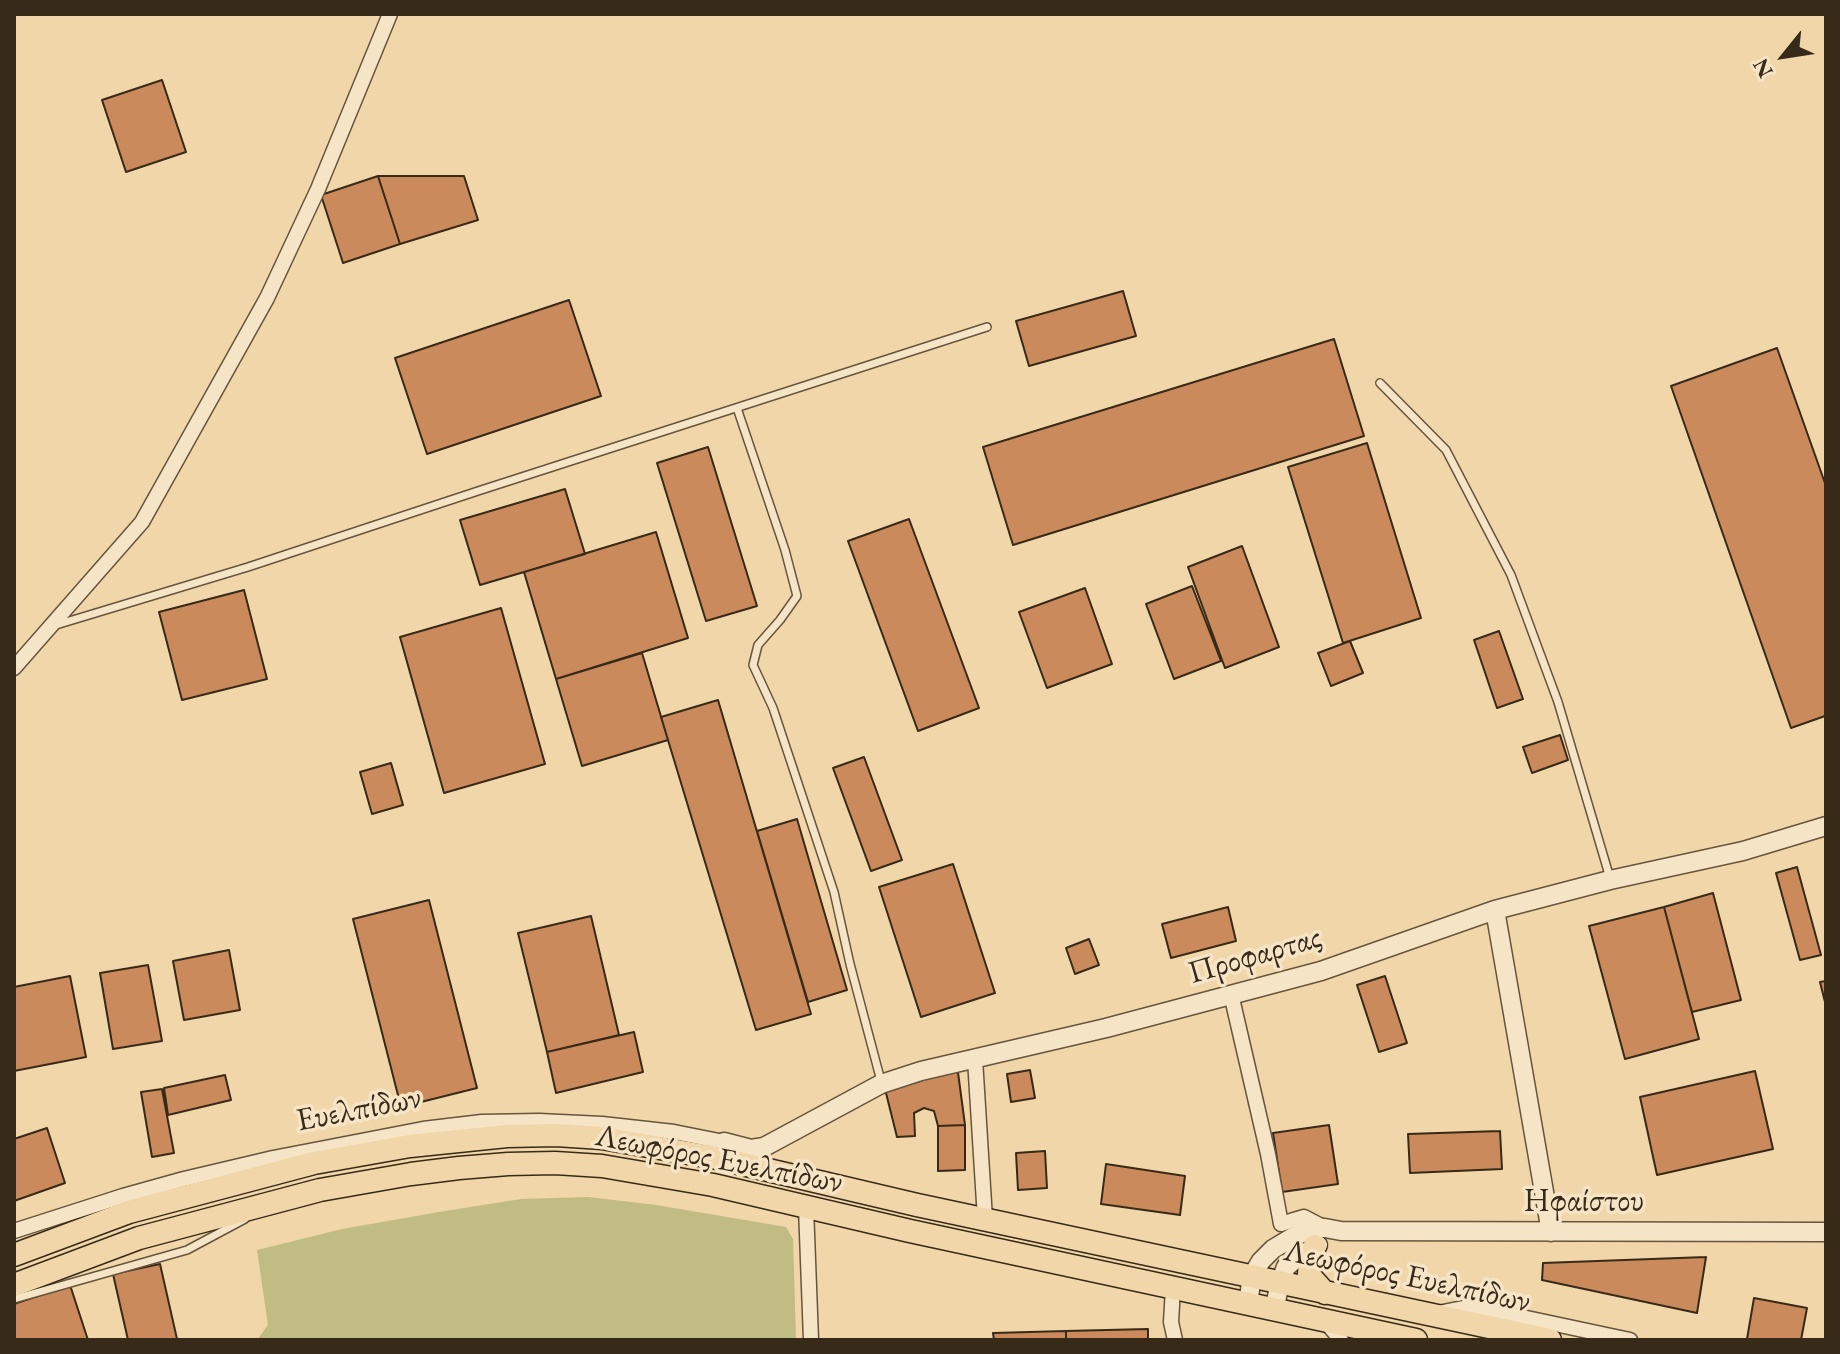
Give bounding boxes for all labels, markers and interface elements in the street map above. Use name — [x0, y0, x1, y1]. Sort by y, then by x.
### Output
north arrow — [1744, 16, 1824, 96]
text: N — [1746, 53, 1780, 83]
street label: Προφαρτας — [1184, 919, 1326, 993]
street label: Ευελπίδων — [293, 1079, 425, 1141]
street label: Λεωφόρος Ευελπίδων — [592, 1117, 846, 1203]
street label: Ηφαίστου — [1524, 1183, 1644, 1221]
street label: Λεωφόρος Ευελπίδων — [1280, 1232, 1534, 1322]

